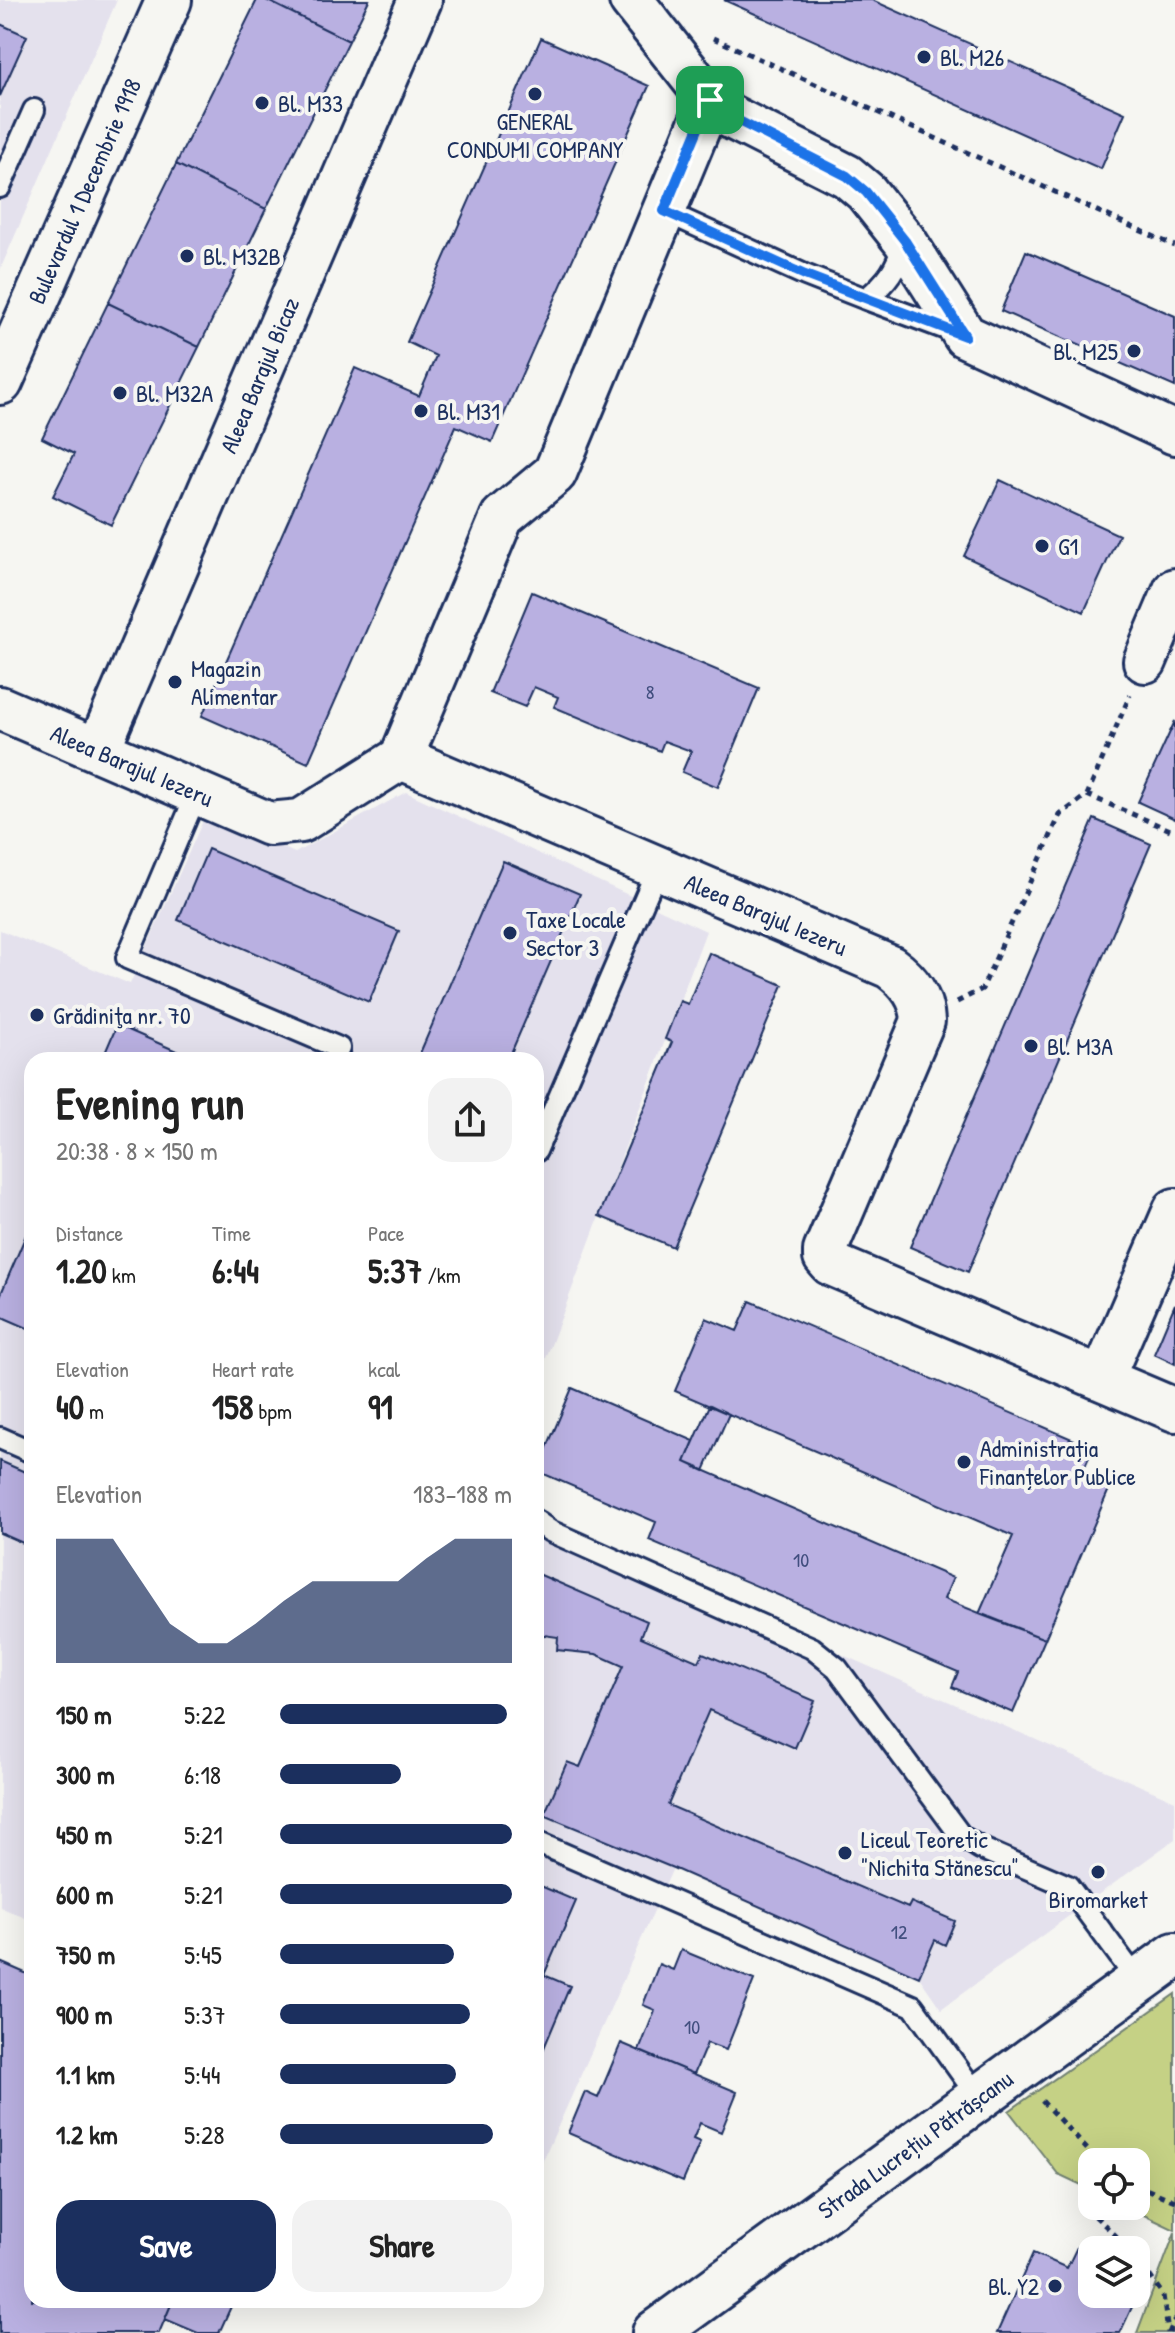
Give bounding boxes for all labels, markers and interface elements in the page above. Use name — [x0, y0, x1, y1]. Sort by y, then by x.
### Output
place label: Bl. M26 — [940, 41, 1004, 73]
marker: Bl. M26 — [915, 48, 933, 66]
pin — [676, 66, 744, 134]
street label: Bulevardul 1 Decembrie 1918 — [20, 73, 148, 309]
icon: arrive — [688, 78, 732, 122]
marker: GENERAL CONDUMI COMPANY — [526, 85, 544, 103]
place label: Bl. M33 — [278, 87, 343, 119]
marker: Bl. M33 — [253, 94, 271, 112]
place label: GENERAL CONDUMI COMPANY — [447, 105, 624, 165]
place label: Bl. M32B — [203, 240, 281, 272]
marker: Bl. M32B — [178, 247, 196, 265]
street label: Aleea Barajul Bicaz — [212, 292, 306, 458]
place label: Bl. M25 — [1053, 335, 1118, 367]
marker: Bl. M25 — [1125, 342, 1143, 360]
place label: Bl. M32A — [136, 377, 213, 409]
marker: Bl. M32A — [111, 384, 129, 402]
place label: Bl. M31 — [437, 395, 500, 427]
marker: Bl. M31 — [412, 402, 430, 420]
place label: G1 — [1058, 530, 1078, 562]
marker: G1 — [1033, 537, 1051, 555]
place label: Magazin Alimentar — [191, 652, 278, 712]
marker: Magazin Alimentar — [166, 673, 184, 691]
house number: 8 — [646, 678, 654, 705]
street label: Aleea Barajul Iezeru — [46, 716, 218, 814]
street label: Aleea Barajul Iezeru — [680, 865, 852, 963]
place label: Taxe Locale Sector 3 — [526, 903, 626, 963]
marker: Taxe Locale Sector 3 — [501, 924, 519, 942]
place label: Grădiniţa nr. 70 — [53, 999, 191, 1031]
marker: Grădiniţa nr. 70 — [28, 1006, 46, 1024]
place label: Bl. M3A — [1047, 1030, 1113, 1062]
marker: Bl. M3A — [1022, 1037, 1040, 1055]
text: Evening run — [56, 1073, 244, 1133]
button: share — [428, 1078, 512, 1162]
text: 20:38 · 8 × 150 m — [56, 1133, 218, 1168]
text: Distance — [56, 1218, 123, 1248]
text: Time — [212, 1218, 251, 1248]
text: Pace — [368, 1218, 405, 1248]
text: 1.20 — [56, 1248, 107, 1294]
text: 6:44 — [212, 1248, 259, 1294]
text: 5:37 — [368, 1248, 422, 1294]
text: km — [107, 1260, 136, 1290]
text: /km — [422, 1260, 461, 1290]
text: Elevation — [56, 1354, 129, 1384]
text: Heart rate — [212, 1354, 294, 1384]
text: kcal — [368, 1354, 400, 1384]
text: 40 — [56, 1384, 84, 1430]
text: 158 — [212, 1384, 253, 1430]
text: 91 — [368, 1384, 393, 1430]
text: m — [84, 1396, 104, 1426]
text: bpm — [253, 1396, 292, 1426]
place label: Administrația Finanțelor Publice — [979, 1432, 1136, 1492]
marker: Administrația Finanțelor Publice — [955, 1453, 973, 1471]
text: Elevation — [56, 1476, 142, 1511]
text: 183–188 m — [413, 1476, 512, 1511]
house number: 10 — [793, 1546, 809, 1573]
text: 150 m — [56, 1697, 112, 1732]
text: 5:22 — [184, 1697, 225, 1732]
text: 300 m — [56, 1757, 115, 1792]
text: 6:18 — [184, 1757, 221, 1792]
text: 450 m — [56, 1817, 112, 1852]
text: 5:21 — [184, 1817, 223, 1852]
place label: Liceul Teoretic "Nichita Stănescu" — [861, 1823, 1019, 1883]
marker: Liceul Teoretic "Nichita Stănescu" — [836, 1844, 854, 1862]
marker: Biromarket — [1089, 1863, 1107, 1881]
text: 600 m — [56, 1877, 113, 1912]
text: 5:21 — [184, 1877, 223, 1912]
place label: Biromarket — [1048, 1883, 1148, 1915]
house number: 12 — [891, 1918, 908, 1945]
text: 750 m — [56, 1937, 115, 1972]
text: 5:45 — [184, 1937, 222, 1972]
text: 900 m — [56, 1997, 113, 2032]
text: 5:37 — [184, 1997, 226, 2032]
house number: 10 — [684, 2013, 700, 2040]
text: 1.1 km — [56, 2057, 115, 2092]
text: 5:44 — [184, 2057, 221, 2092]
street label: Strada Lucrețiu Pătrășcanu — [811, 2062, 1019, 2226]
text: 1.2 km — [56, 2117, 118, 2152]
text: 5:28 — [184, 2117, 224, 2152]
map controls — [1078, 2148, 1150, 2308]
button: locate — [1078, 2148, 1150, 2220]
button: Save — [56, 2200, 276, 2292]
button: Share — [292, 2200, 512, 2292]
button: layers — [1078, 2236, 1150, 2308]
place label: Bl. Y2 — [988, 2270, 1039, 2302]
marker: Bl. Y2 — [1046, 2277, 1064, 2295]

